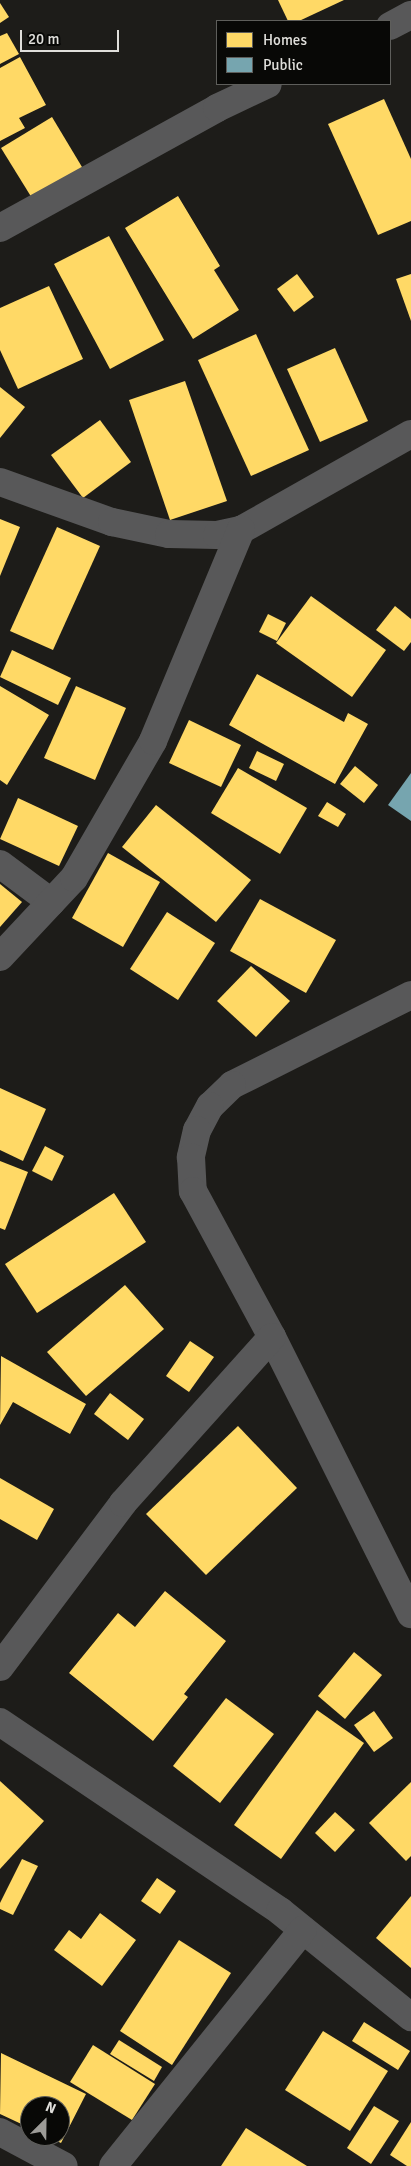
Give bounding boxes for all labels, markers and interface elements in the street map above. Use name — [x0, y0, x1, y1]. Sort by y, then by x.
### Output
scale bar — [22, 20, 121, 52]
legend — [216, 20, 391, 85]
text: 20 m — [28, 30, 59, 48]
text: Homes — [263, 31, 307, 49]
text: Public — [263, 56, 303, 74]
north arrow — [20, 2096, 70, 2146]
text: N — [43, 2098, 58, 2117]

